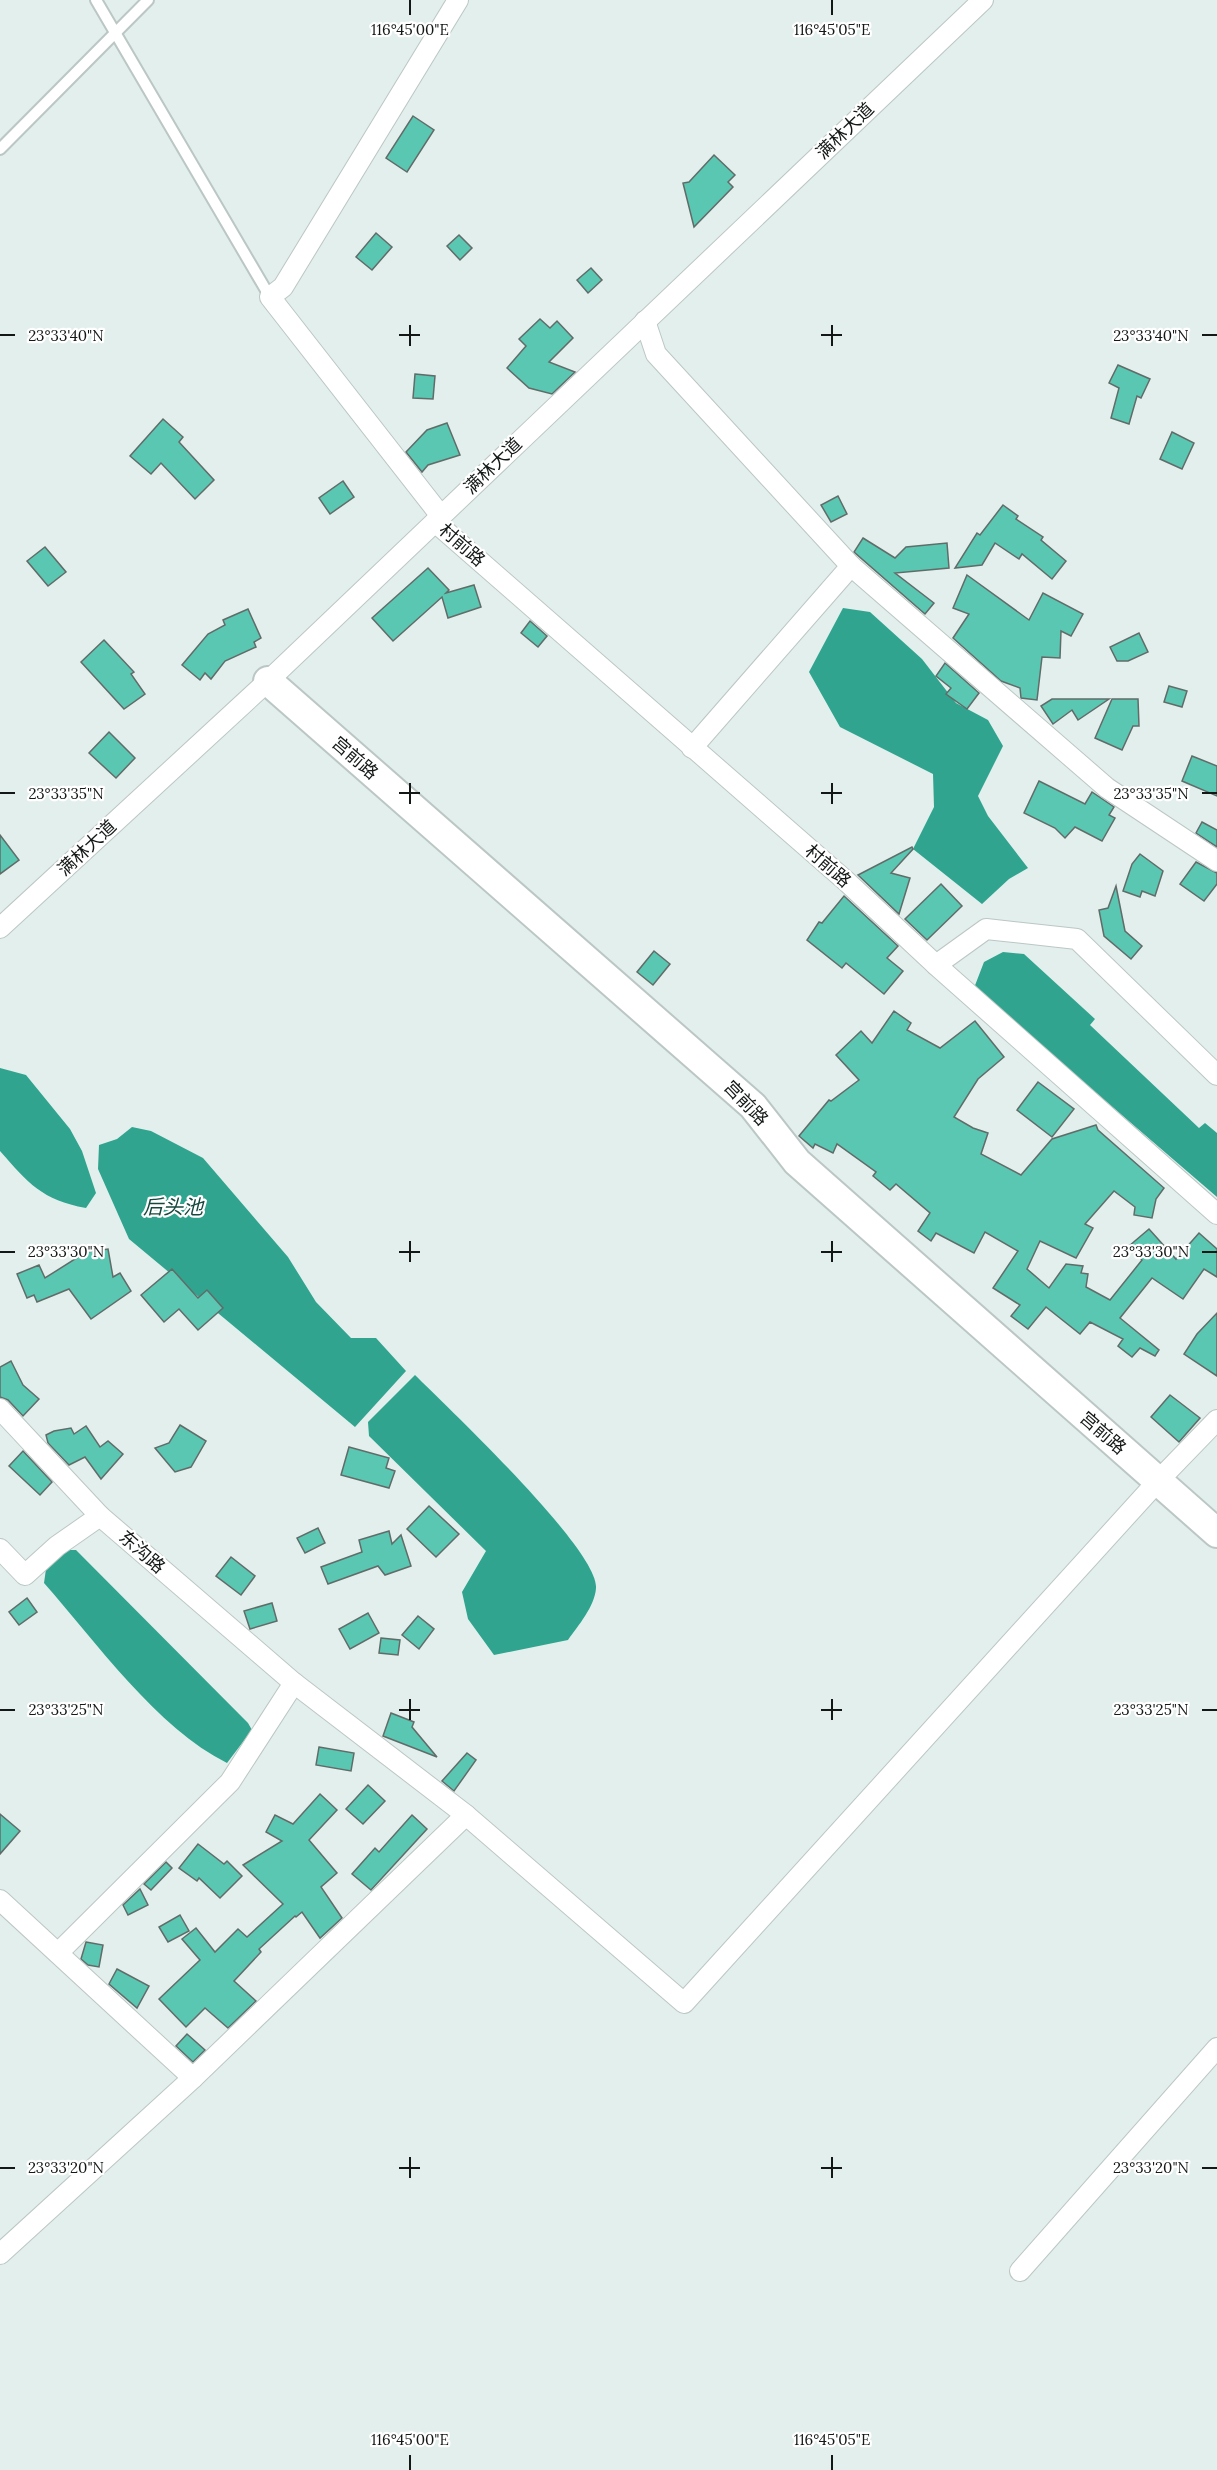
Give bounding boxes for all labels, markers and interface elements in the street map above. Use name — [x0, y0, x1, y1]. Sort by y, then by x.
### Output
text: 116°45'00"E — [371, 20, 449, 39]
text: 116°45'05"E — [794, 20, 870, 39]
street label: 满林大道 — [811, 97, 879, 164]
text: 23°33'40"N — [28, 326, 104, 345]
text: 23°33'40"N — [1113, 326, 1189, 345]
street label: 满林大道 — [459, 432, 527, 499]
street label: 村前路 — [434, 518, 490, 571]
street label: 宫前路 — [327, 731, 383, 784]
text: 23°33'35"N — [28, 784, 104, 803]
text: 23°33'35"N — [1113, 784, 1189, 803]
street label: 满林大道 — [52, 815, 121, 881]
street label: 村前路 — [800, 839, 856, 892]
street label: 宫前路 — [719, 1075, 773, 1130]
water label: 后头池 — [143, 1194, 205, 1219]
text: 23°33'30"N — [28, 1242, 104, 1261]
text: 23°33'30"N — [1113, 1242, 1189, 1261]
street label: 宫前路 — [1075, 1406, 1131, 1459]
street label: 东沟路 — [114, 1525, 170, 1578]
text: 23°33'25"N — [29, 1700, 103, 1719]
text: 23°33'25"N — [1114, 1700, 1188, 1719]
text: 23°33'20"N — [28, 2158, 104, 2177]
text: 23°33'20"N — [1113, 2158, 1189, 2177]
text: 116°45'00"E — [371, 2430, 449, 2449]
text: 116°45'05"E — [794, 2430, 870, 2449]

